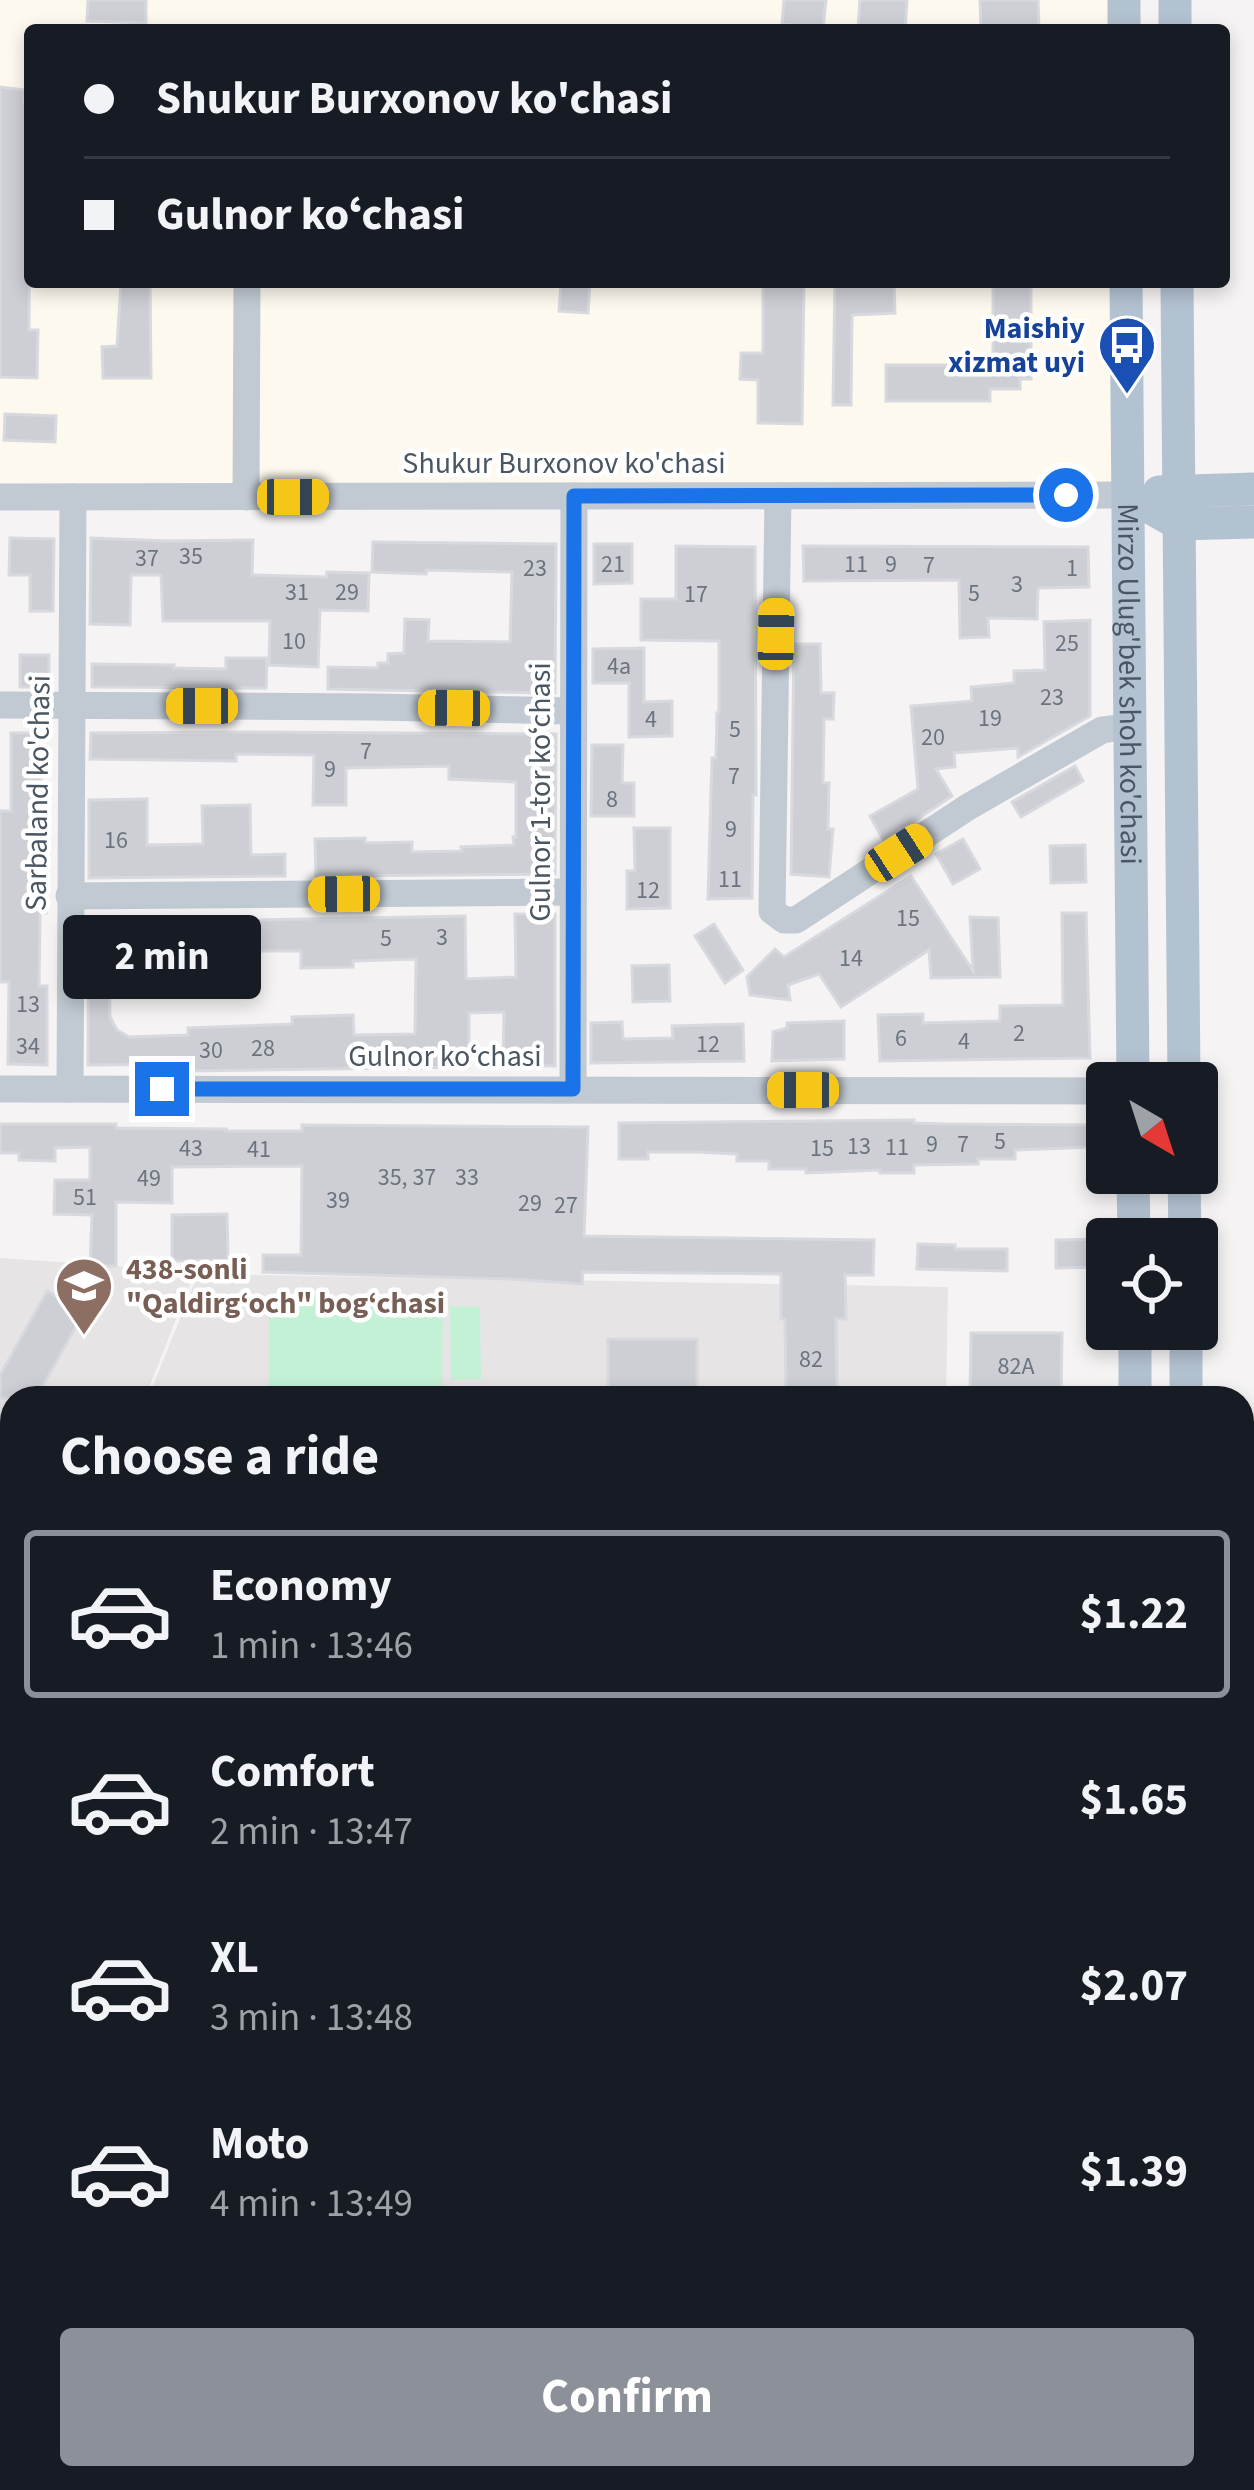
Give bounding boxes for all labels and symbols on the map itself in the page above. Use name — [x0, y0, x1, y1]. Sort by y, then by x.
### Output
place label: Maishiy xizmat uyi — [948, 307, 1085, 384]
bus stop icon: Maishiy xizmat uyi — [1096, 314, 1158, 396]
street label: Shukur Burxonov ko'chasi — [402, 442, 726, 485]
route start — [1039, 468, 1093, 522]
car — [257, 479, 329, 515]
street label: Mirzo Ulug'bek shoh ko'chasi — [1106, 503, 1153, 865]
house number: 35 — [179, 539, 203, 574]
house number: 37 — [135, 541, 159, 576]
house number: 21 — [601, 547, 625, 582]
house number: 11 — [844, 547, 868, 582]
house number: 9 — [885, 547, 897, 582]
house number: 7 — [923, 548, 935, 583]
house number: 23 — [523, 551, 547, 586]
house number: 1 — [1066, 551, 1078, 586]
house number: 3 — [1011, 567, 1023, 602]
house number: 31 — [285, 575, 309, 610]
house number: 29 — [335, 575, 359, 610]
house number: 5 — [968, 576, 980, 611]
house number: 17 — [684, 577, 708, 612]
car — [757, 598, 795, 670]
house number: 10 — [282, 624, 306, 659]
house number: 25 — [1055, 626, 1079, 661]
house number: 4а — [607, 649, 631, 684]
street label: Gulnor 1-tor koʻchasi — [519, 662, 562, 922]
street label: Sarbaland ko'chasi — [14, 675, 62, 911]
house number: 23 — [1040, 680, 1064, 715]
car — [166, 688, 238, 724]
car — [418, 689, 490, 727]
house number: 19 — [978, 701, 1002, 736]
house number: 4 — [645, 702, 657, 737]
house number: 5 — [729, 712, 741, 747]
house number: 20 — [921, 720, 945, 755]
house number: 7 — [360, 734, 372, 769]
house number: 9 — [324, 752, 336, 787]
house number: 7 — [728, 759, 740, 794]
house number: 8 — [606, 782, 618, 817]
house number: 9 — [725, 812, 737, 847]
car — [859, 818, 939, 888]
house number: 16 — [104, 823, 128, 858]
house number: 11 — [718, 862, 742, 897]
house number: 12 — [636, 873, 660, 908]
car — [308, 875, 380, 913]
house number: 15 — [896, 901, 920, 936]
callout: 2 min — [63, 915, 261, 999]
house number: 3 — [436, 920, 448, 955]
house number: 5 — [380, 921, 392, 956]
house number: 14 — [839, 941, 863, 976]
house number: 13 — [16, 987, 40, 1022]
house number: 2 — [1013, 1016, 1025, 1051]
house number: 6 — [895, 1021, 907, 1056]
house number: 4 — [958, 1024, 970, 1059]
house number: 12 — [696, 1027, 720, 1062]
house number: 34 — [16, 1029, 40, 1064]
house number: 28 — [251, 1031, 275, 1066]
house number: 30 — [199, 1033, 223, 1068]
street label: Gulnor koʻchasi — [348, 1035, 542, 1078]
route end — [135, 1062, 189, 1116]
north arrow — [1086, 1062, 1218, 1194]
car — [767, 1072, 839, 1108]
house number: 5 — [994, 1124, 1006, 1159]
house number: 9 — [926, 1127, 938, 1162]
house number: 7 — [957, 1127, 969, 1162]
house number: 13 — [847, 1129, 871, 1164]
house number: 11 — [885, 1130, 909, 1165]
house number: 43 — [179, 1131, 203, 1166]
house number: 15 — [810, 1131, 834, 1166]
house number: 41 — [247, 1132, 271, 1167]
house number: 35, 37 — [378, 1160, 436, 1195]
house number: 33 — [455, 1160, 479, 1195]
house number: 49 — [137, 1161, 161, 1196]
house number: 51 — [73, 1180, 97, 1215]
house number: 39 — [326, 1183, 350, 1218]
house number: 29 — [518, 1186, 542, 1221]
house number: 27 — [554, 1188, 578, 1223]
place label: 438-sonli "Qaldirg‘och" bog‘chasi — [126, 1248, 445, 1325]
school or university icon: 438-sonli "Qaldirg‘och" bog‘chasi — [53, 1255, 115, 1337]
house number: 82 — [799, 1342, 823, 1377]
house number: 82А — [998, 1349, 1034, 1384]

